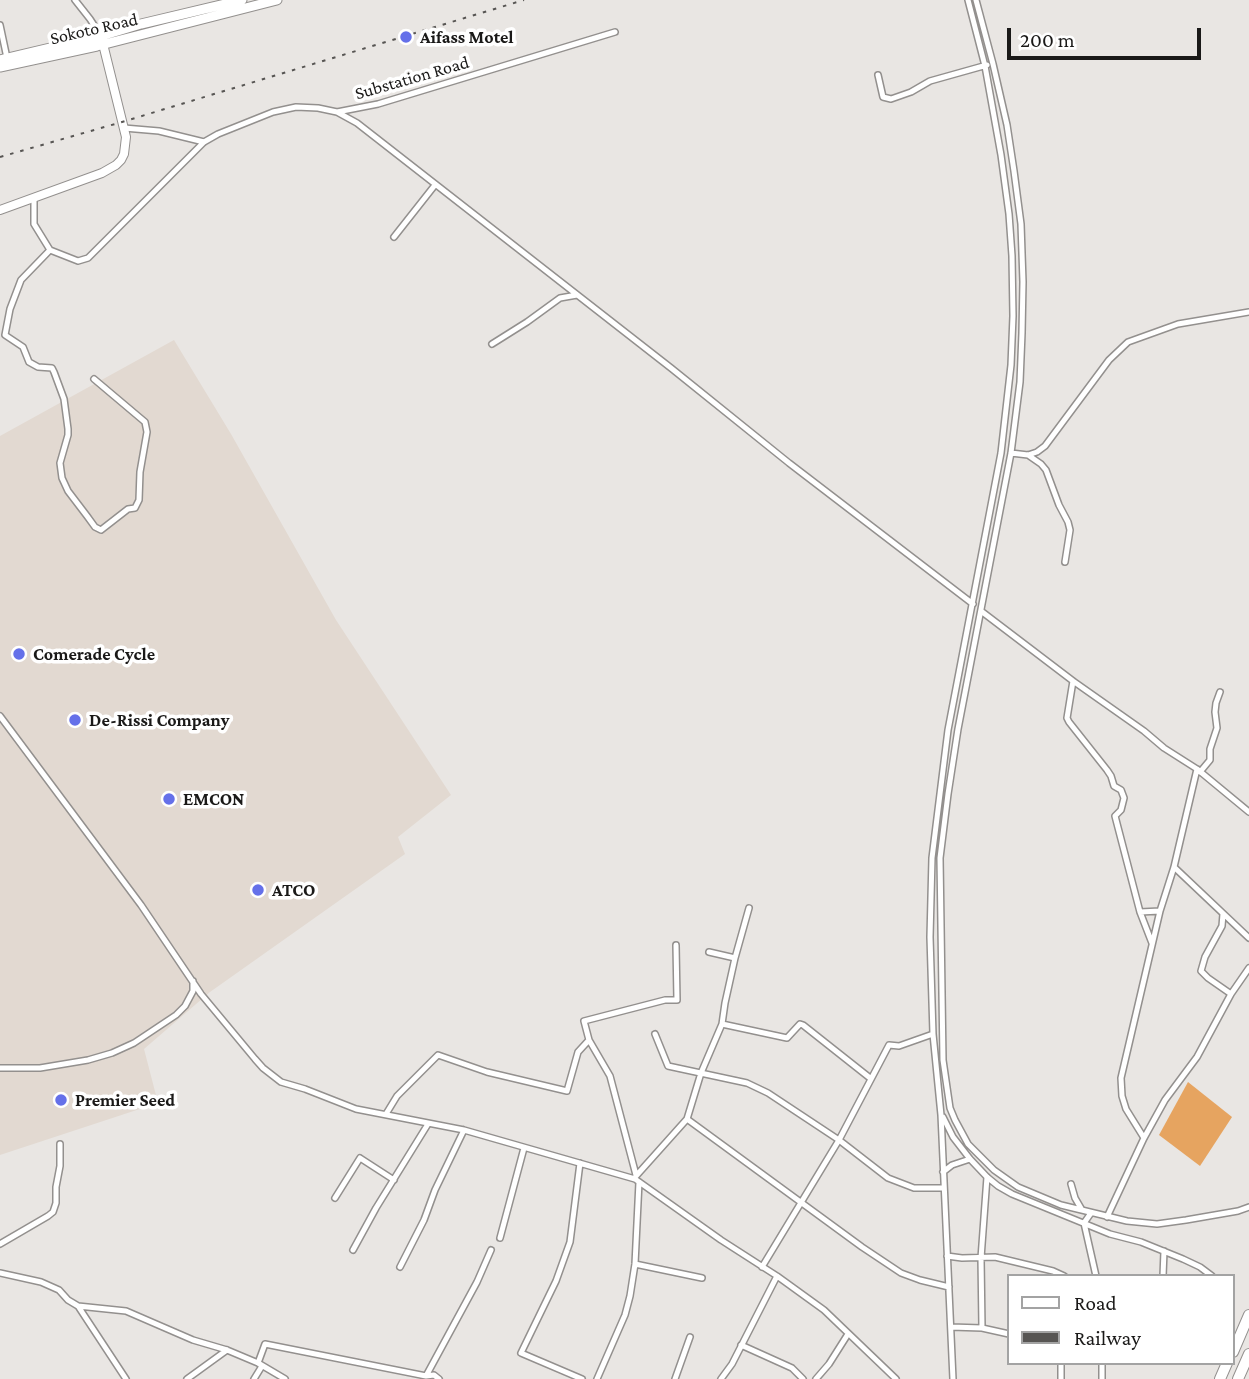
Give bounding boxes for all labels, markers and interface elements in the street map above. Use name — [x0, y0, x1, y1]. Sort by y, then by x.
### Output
street label: Sokoto Road — [48, 8, 140, 50]
scale bar — [1011, 14, 1205, 58]
place label: Aifass Motel — [420, 26, 514, 48]
text: 200 m — [1020, 28, 1075, 52]
marker: Aifass Motel — [398, 29, 414, 45]
street label: Substation Road — [352, 51, 472, 105]
place label: Comerade Cycle — [33, 643, 155, 665]
marker: Comerade Cycle — [11, 646, 27, 662]
place label: De-Rissi Company — [89, 709, 230, 731]
marker: De-Rissi Company — [67, 712, 83, 728]
place label: EMCON — [183, 788, 244, 810]
marker: EMCON — [161, 791, 177, 807]
place label: ATCO — [272, 879, 316, 901]
marker: ATCO — [250, 882, 266, 898]
place label: Premier Seed — [75, 1089, 175, 1111]
marker: Premier Seed — [53, 1092, 69, 1108]
legend — [1007, 1274, 1235, 1365]
text: Road — [1074, 1291, 1117, 1315]
text: Railway — [1074, 1326, 1141, 1350]

